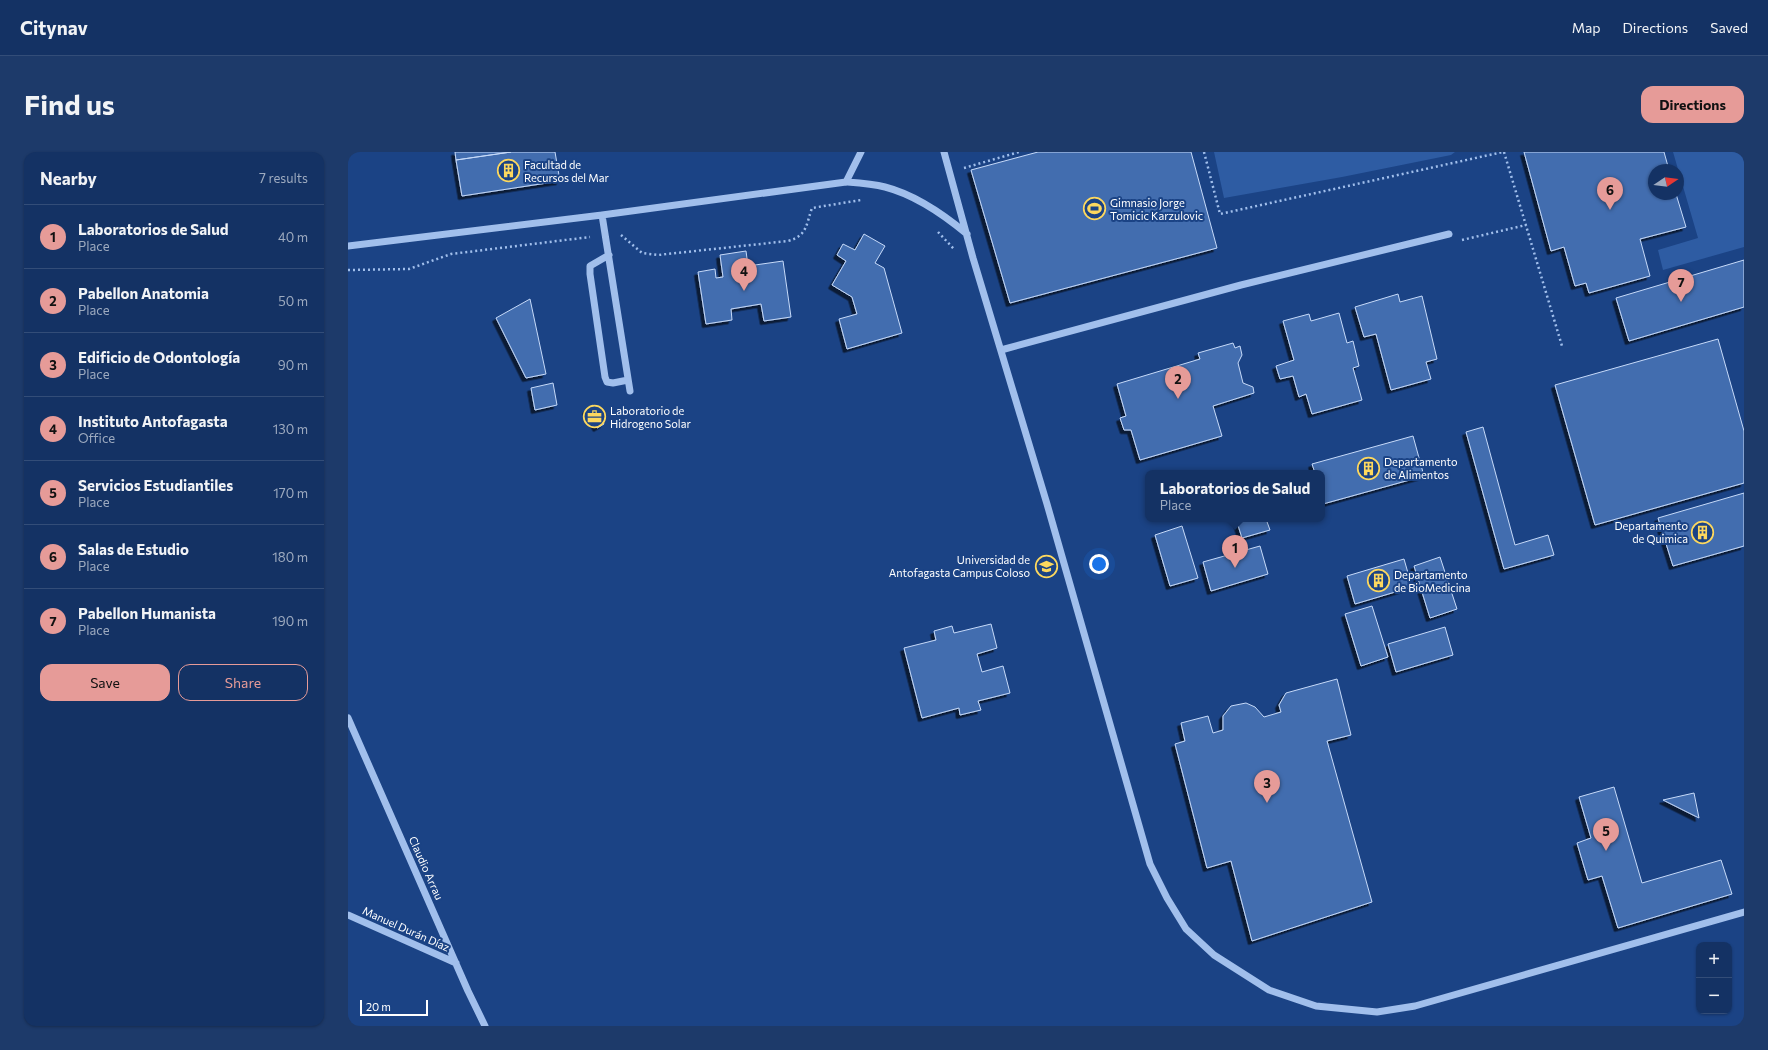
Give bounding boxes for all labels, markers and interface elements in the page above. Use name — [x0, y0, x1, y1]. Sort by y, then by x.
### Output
text: Citynav — [20, 16, 88, 39]
text: Map — [1572, 19, 1601, 36]
text: Directions — [1623, 19, 1688, 36]
text: Saved — [1710, 19, 1748, 36]
button: Directions — [1641, 86, 1744, 123]
text: Find us — [24, 87, 115, 121]
building icon: Facultad de Recursos del Mar — [495, 158, 521, 184]
place label: Facultad de Recursos del Mar — [524, 158, 609, 184]
north arrow — [1648, 164, 1684, 200]
text: Nearby — [40, 168, 97, 189]
text: 7 results — [259, 170, 308, 186]
pin: 6 — [1597, 177, 1623, 210]
sports icon: Gimnasio Jorge Tomicic Karzulovic — [1082, 196, 1108, 222]
place label: Gimnasio Jorge Tomicic Karzulovic — [1110, 196, 1203, 222]
text: Laboratorios de Salud — [78, 220, 229, 238]
text: 1 — [50, 229, 56, 245]
text: 40 m — [278, 229, 308, 245]
text: Place — [78, 238, 110, 254]
pin: 4 — [731, 258, 757, 291]
pin: 7 — [1668, 269, 1694, 302]
text: Pabellon Anatomia — [78, 284, 209, 302]
text: 2 — [49, 293, 57, 309]
text: 50 m — [278, 293, 308, 309]
text: Place — [78, 302, 110, 318]
text: Edificio de Odontología — [78, 348, 240, 366]
text: 3 — [49, 357, 57, 373]
text: 90 m — [278, 357, 308, 373]
text: Place — [78, 366, 110, 382]
pin: 2 — [1165, 366, 1191, 399]
office icon: Laboratorio de Hidrogeno Solar — [582, 404, 608, 430]
place label: Laboratorio de Hidrogeno Solar — [610, 404, 691, 430]
text: Instituto Antofagasta — [78, 412, 228, 430]
text: 4 — [49, 421, 57, 437]
text: 130 m — [273, 421, 308, 437]
text: Office — [78, 430, 115, 446]
building icon: Departamento de Alimentos — [1355, 455, 1381, 481]
place label: Departamento de Alimentos — [1384, 455, 1458, 481]
popup — [1145, 470, 1325, 522]
text: Servicios Estudiantiles — [78, 476, 233, 494]
text: Laboratorios de Salud — [1160, 479, 1310, 497]
text: 5 — [49, 485, 57, 501]
text: 170 m — [273, 485, 308, 501]
text: Place — [78, 494, 110, 510]
text: Place — [1160, 497, 1191, 513]
place label: Departamento de Quimica — [1614, 519, 1688, 545]
building icon: Departamento de Quimica — [1690, 519, 1716, 545]
pin: 1 — [1222, 535, 1248, 568]
text: Salas de Estudio — [78, 540, 189, 558]
text: 6 — [49, 549, 57, 565]
text: 180 m — [272, 549, 308, 565]
place label: Universidad de Antofagasta Campus Coloso — [889, 553, 1030, 579]
school or university icon: Universidad de Antofagasta Campus Coloso — [1033, 553, 1059, 579]
your location — [1089, 554, 1109, 574]
text: Place — [78, 558, 110, 574]
building icon: Departamento de BioMedicina — [1366, 568, 1392, 594]
place label: Departamento de BioMedicina — [1394, 568, 1471, 594]
text: Pabellon Humanista — [78, 604, 216, 622]
text: 7 — [49, 613, 57, 629]
text: 190 m — [272, 613, 308, 629]
text: Place — [78, 622, 110, 638]
button: Save — [40, 664, 170, 701]
button: Share — [178, 664, 308, 701]
pin: 3 — [1254, 770, 1280, 803]
pin: 5 — [1593, 818, 1619, 851]
street label: Claudio Arrau — [407, 834, 446, 902]
street label: Manuel Durán Díaz — [361, 903, 452, 954]
map controls — [1696, 942, 1732, 1014]
button: + — [1696, 942, 1732, 978]
button: − — [1696, 978, 1732, 1014]
scale bar — [360, 998, 428, 1017]
text: 20 m — [366, 1000, 391, 1013]

